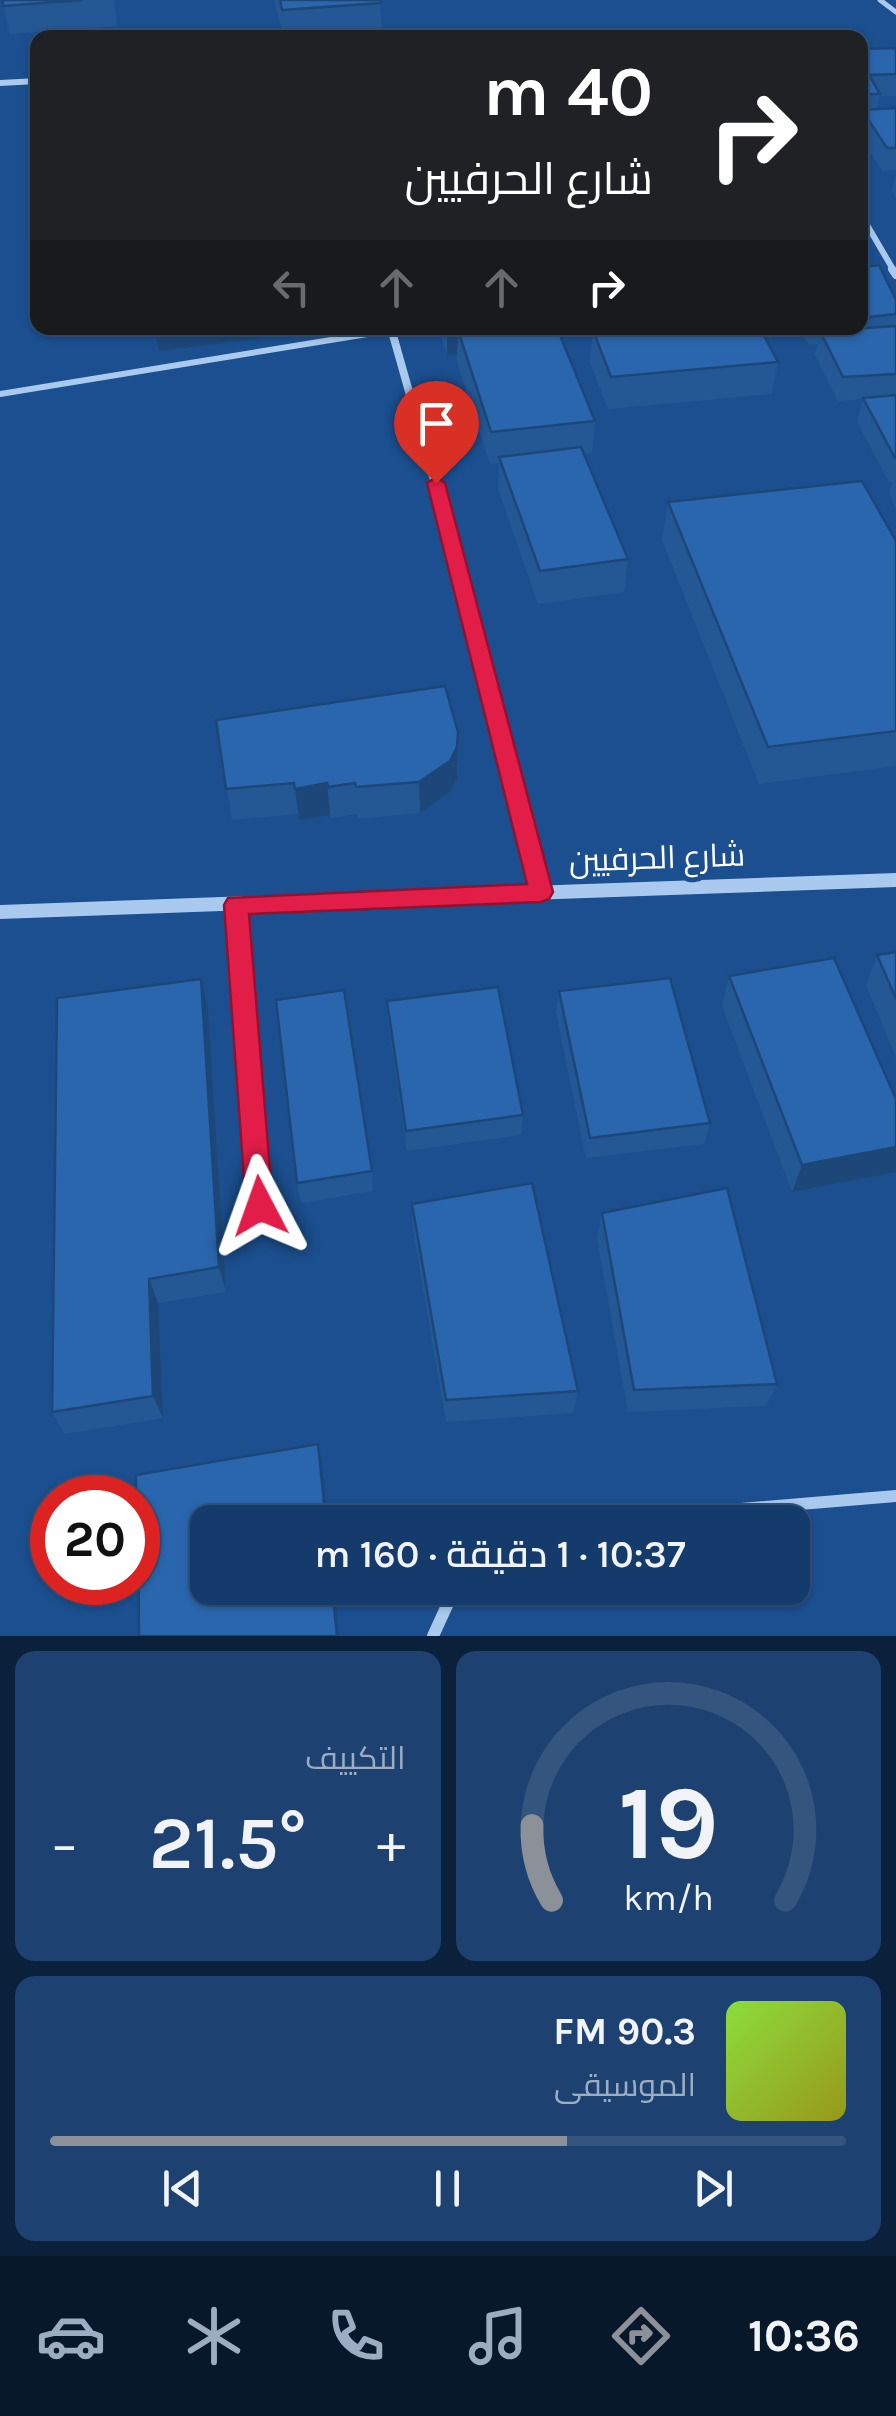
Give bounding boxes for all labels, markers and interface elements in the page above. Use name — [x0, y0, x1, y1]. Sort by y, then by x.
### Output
text: 40 m — [483, 51, 653, 133]
icon: right — [688, 70, 818, 200]
text: شارع الحرفيين — [405, 153, 653, 205]
icon: left — [264, 260, 319, 315]
icon: ahead — [369, 260, 424, 315]
icon: ahead — [474, 260, 529, 315]
icon: right — [579, 260, 634, 315]
pin — [394, 381, 479, 484]
icon: arrive — [409, 396, 464, 451]
street label: شارع الحرفيين — [568, 836, 746, 883]
position arrow — [208, 1154, 312, 1258]
speed limit sign: 20 — [30, 1475, 160, 1605]
text: 10:37 · 1 دقيقة · 160 m — [314, 1532, 686, 1577]
text: التكييف — [305, 1740, 406, 1777]
text: 19 — [618, 1763, 719, 1884]
text: 21.5° — [149, 1799, 307, 1887]
text: − — [50, 1812, 79, 1876]
text: + — [377, 1812, 406, 1876]
text: km/h — [623, 1877, 714, 1919]
text: 90.3 FM — [553, 2009, 696, 2054]
text: الموسيقى — [554, 2067, 696, 2104]
icon: previous — [155, 2161, 210, 2216]
icon: pause — [420, 2161, 475, 2216]
icon: next — [686, 2161, 741, 2216]
icon: car — [36, 2301, 106, 2371]
icon: climate — [179, 2301, 249, 2371]
icon: phone — [321, 2301, 391, 2371]
icon: music — [463, 2301, 533, 2371]
icon: directions — [606, 2301, 676, 2371]
text: 10:36 — [748, 2310, 860, 2362]

